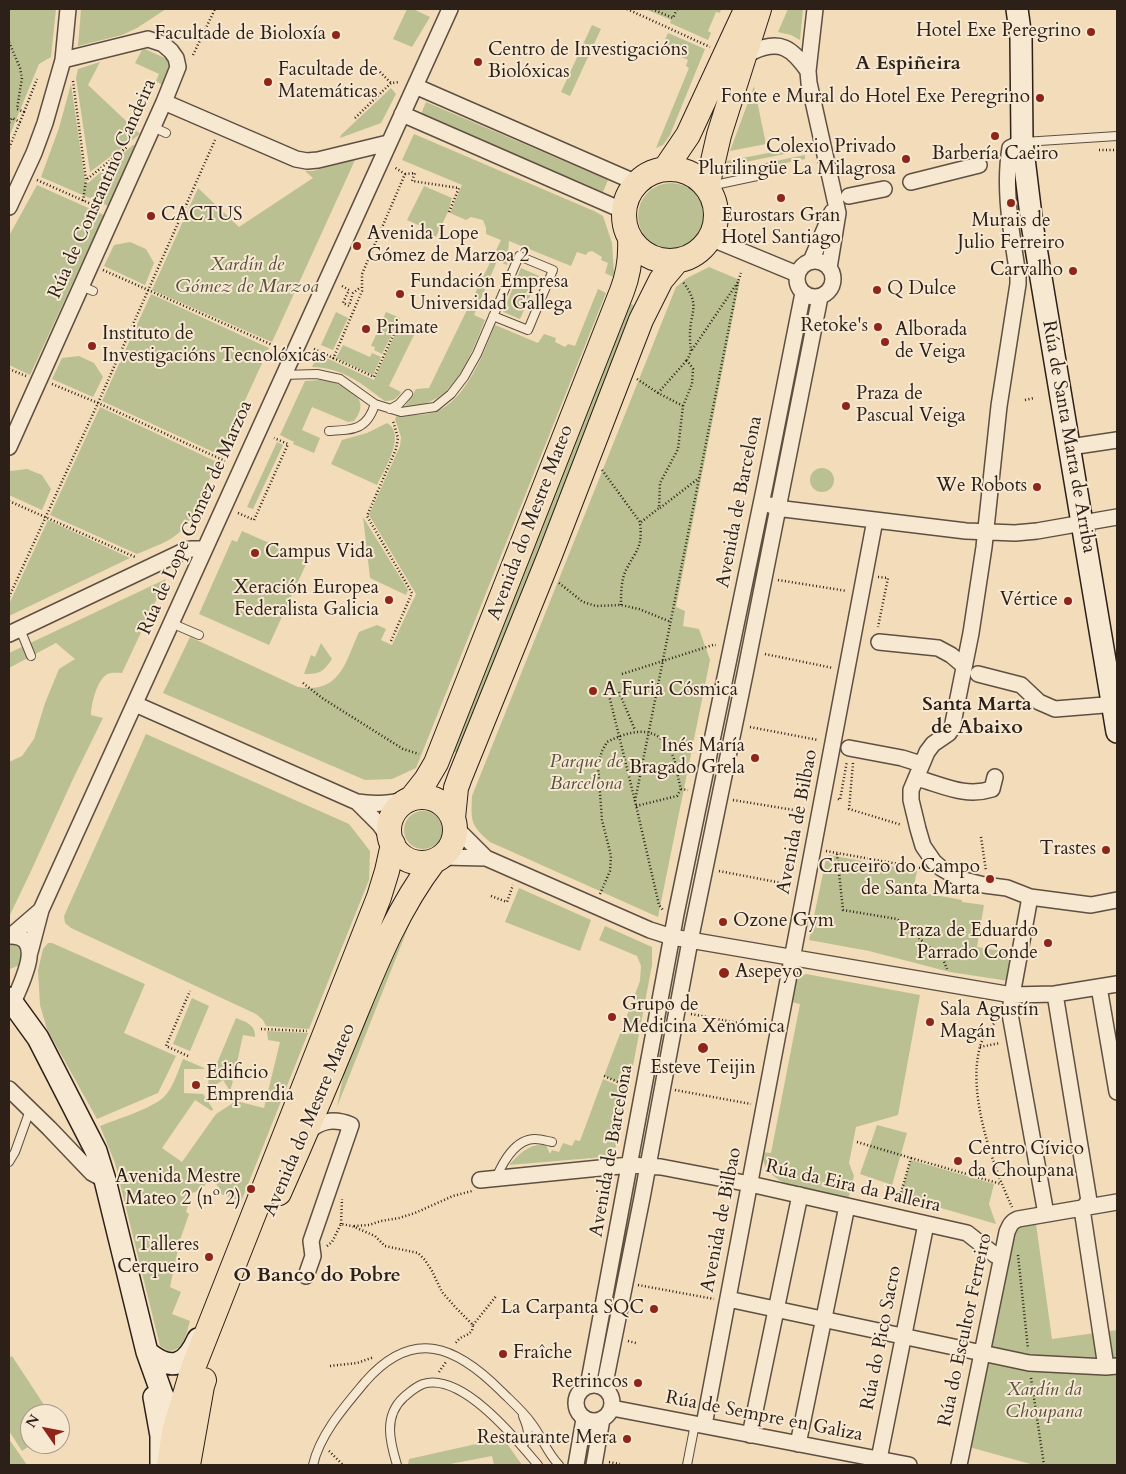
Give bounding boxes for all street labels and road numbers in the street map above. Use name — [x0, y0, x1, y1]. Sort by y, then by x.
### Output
street label: Rúa de Constantino Candeira — [44, 76, 162, 302]
street label: Rúa de Santa Marta de Arriba — [1036, 319, 1100, 555]
street label: Rúa de Lope Gómez de Marzoa — [134, 397, 258, 639]
street label: Avenida de Barcelona — [712, 414, 768, 590]
street label: Avenida do Mestre Mateo — [483, 422, 579, 624]
street label: Avenida de Bilbao — [773, 748, 823, 896]
street label: Avenida do Mestre Mateo — [259, 1020, 361, 1220]
street label: Avenida de Barcelona — [586, 1063, 638, 1239]
street label: Avenida de Bilbao — [697, 1146, 747, 1294]
street label: Rúa da Eira da Palleira — [763, 1156, 943, 1218]
street label: Rúa do Escultor Ferreiro — [934, 1231, 998, 1429]
street label: Rúa do Pico Sacro — [857, 1264, 907, 1412]
street label: Rúa de Sempre en Galiza — [663, 1387, 865, 1447]

